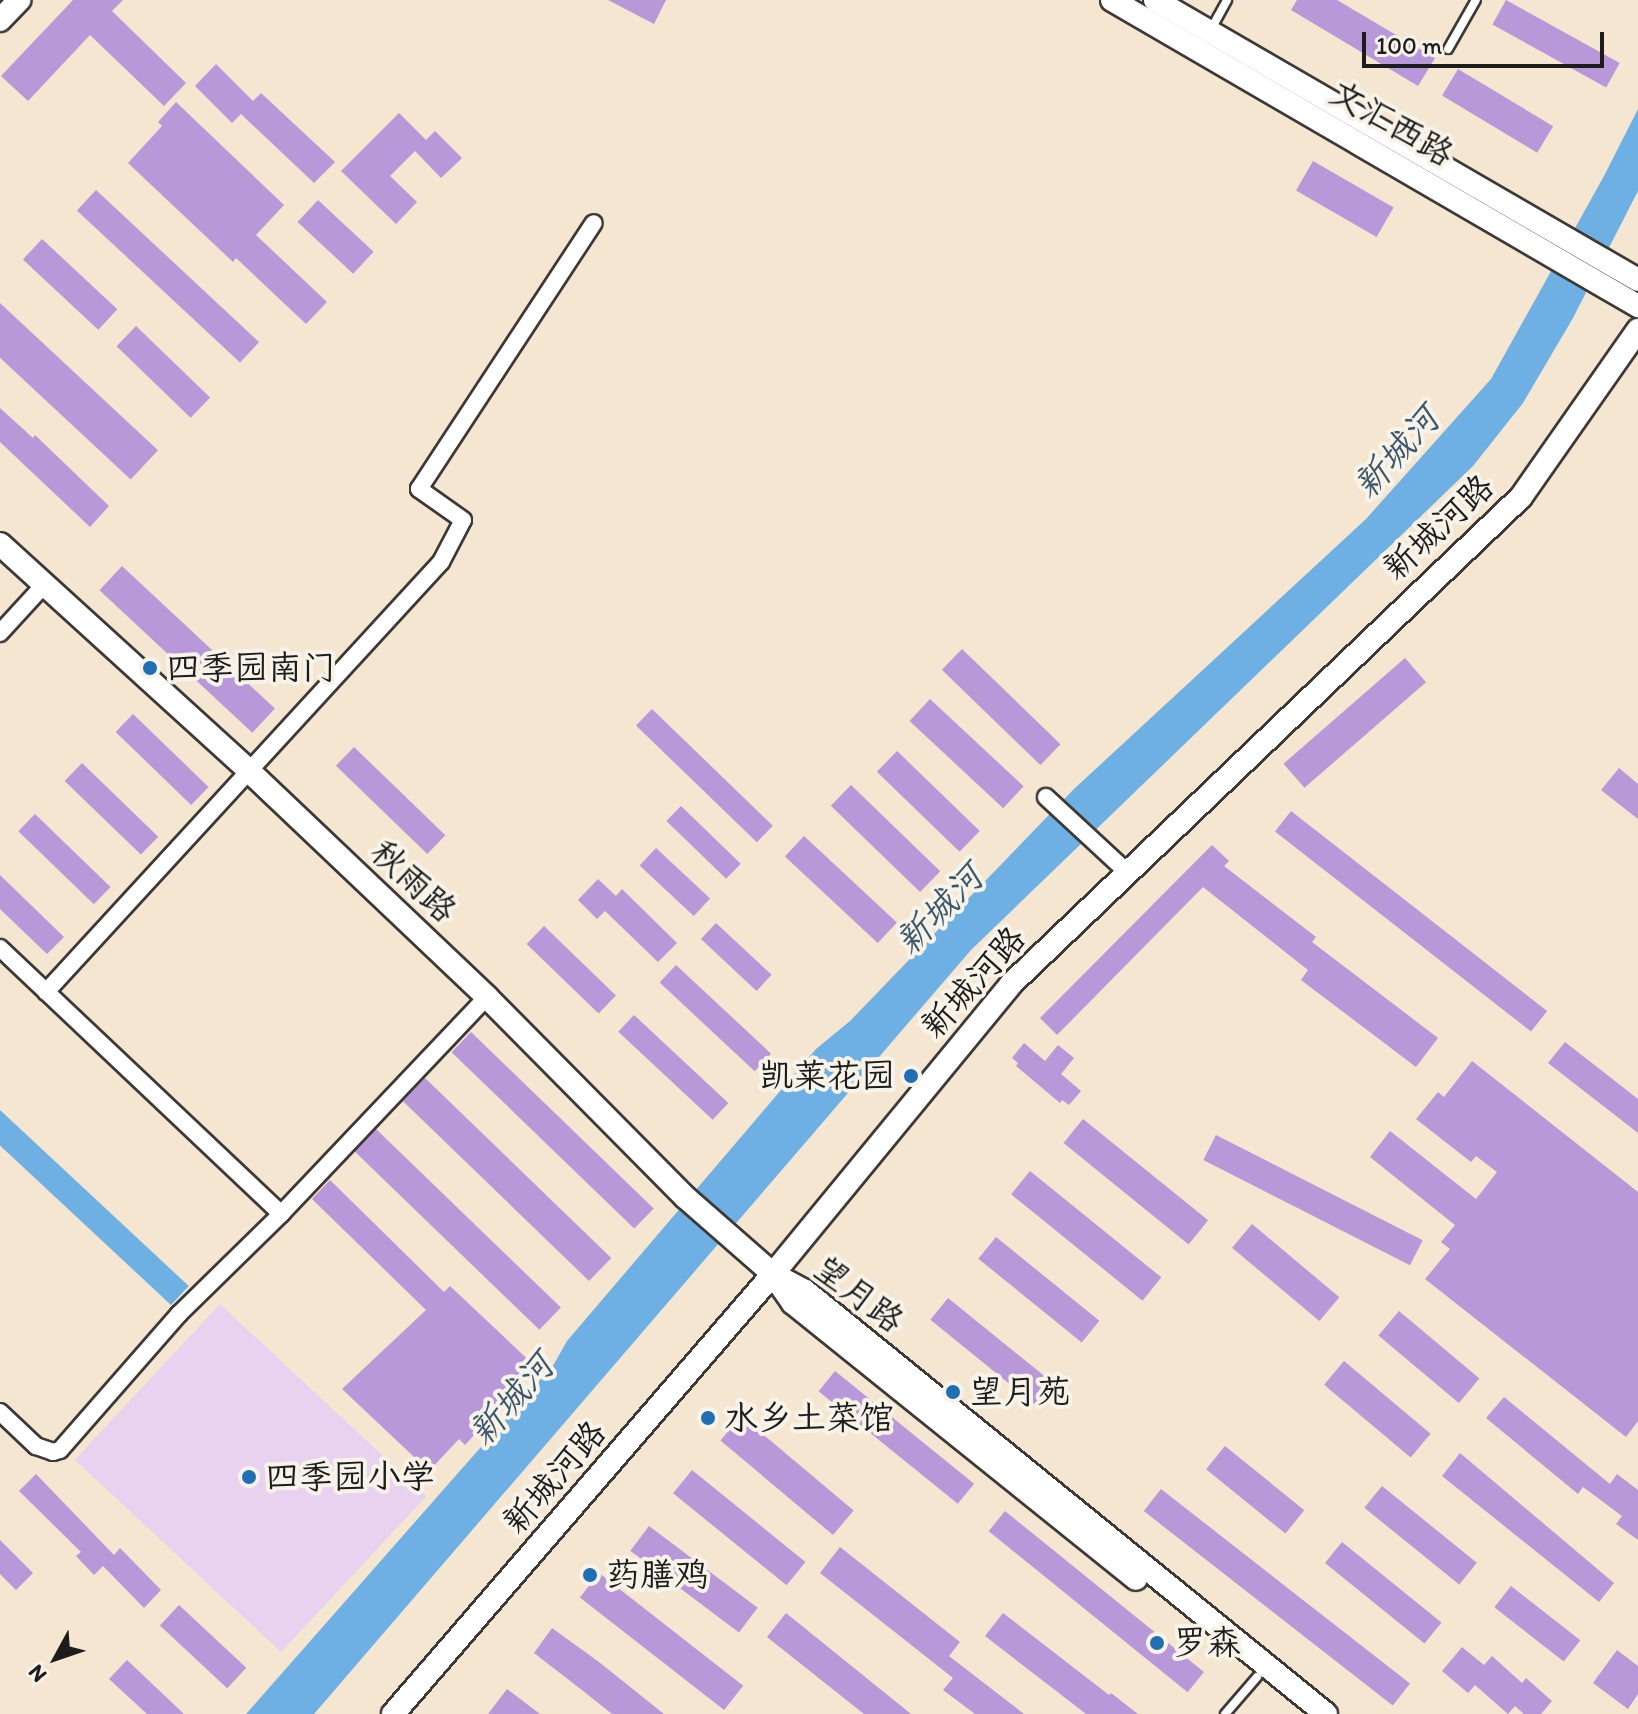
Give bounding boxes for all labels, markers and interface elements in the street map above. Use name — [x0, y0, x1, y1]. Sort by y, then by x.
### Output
scale bar — [1366, 16, 1608, 66]
text: 100 m — [1376, 31, 1442, 60]
street label: 文汇西路 — [1323, 71, 1461, 175]
water label: 新城河 — [1344, 397, 1448, 507]
street label: 新城河路 — [1374, 466, 1502, 588]
place label: 四季园南门 — [166, 648, 336, 688]
marker: 四季园南门 — [141, 659, 159, 677]
street label: 秋雨路 — [363, 831, 465, 931]
water label: 新城河 — [886, 855, 992, 963]
street label: 新城河路 — [912, 918, 1034, 1046]
place label: 凯莱花园 — [759, 1056, 895, 1096]
marker: 凯莱花园 — [902, 1067, 920, 1085]
street label: 望月路 — [806, 1247, 912, 1341]
water label: 新城河 — [459, 1344, 563, 1454]
place label: 望月苑 — [969, 1372, 1071, 1412]
marker: 望月苑 — [944, 1383, 962, 1401]
place label: 水乡土菜馆 — [724, 1398, 894, 1438]
marker: 水乡土菜馆 — [699, 1409, 717, 1427]
street label: 新城河路 — [494, 1412, 614, 1542]
place label: 四季园小学 — [265, 1457, 435, 1497]
marker: 四季园小学 — [240, 1468, 258, 1486]
place label: 药膳鸡 — [606, 1555, 708, 1595]
marker: 药膳鸡 — [581, 1566, 599, 1584]
north arrow — [16, 1618, 96, 1698]
place label: 罗森 — [1173, 1623, 1241, 1663]
marker: 罗森 — [1148, 1634, 1166, 1652]
text: N — [22, 1659, 52, 1688]

